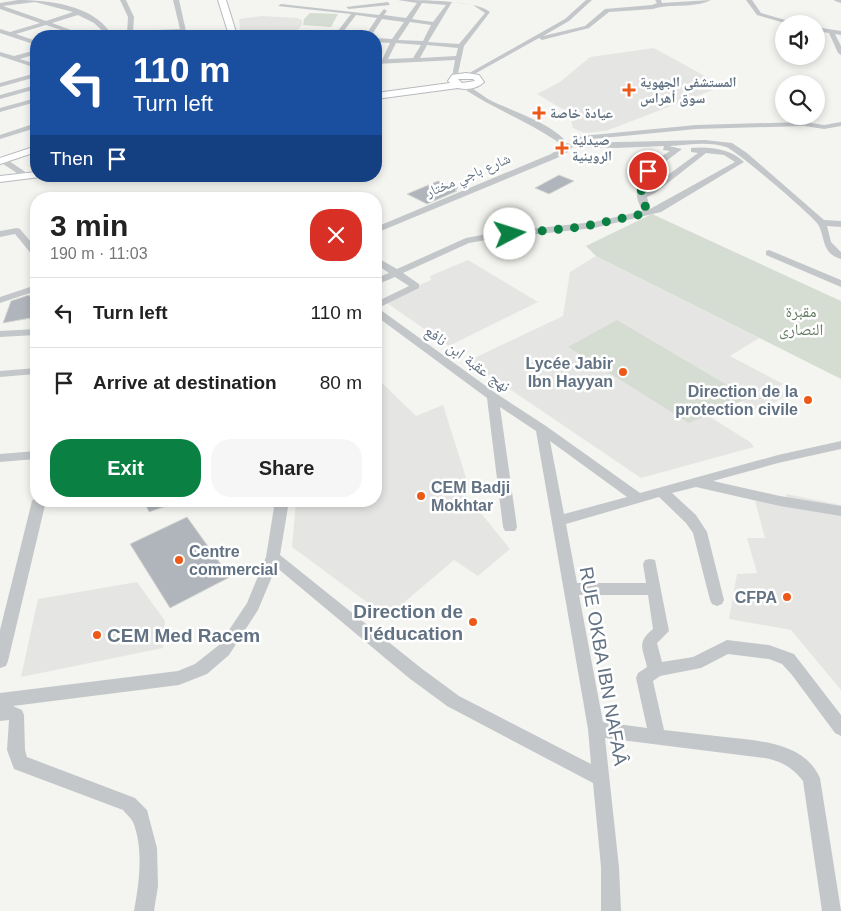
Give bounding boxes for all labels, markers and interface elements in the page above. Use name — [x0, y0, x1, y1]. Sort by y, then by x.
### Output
map controls — [775, 15, 825, 125]
button: sound — [775, 15, 825, 65]
icon: left — [50, 50, 115, 115]
text: 110 m — [133, 50, 230, 89]
place label: المستشفى الجهوية سوق أهراس — [640, 74, 737, 107]
button: search — [775, 75, 825, 125]
marker: المستشفى الجهوية سوق أهراس — [622, 83, 636, 97]
text: Turn left — [133, 91, 213, 116]
place label: عيادة خاصة — [550, 105, 613, 121]
marker: عيادة خاصة — [532, 106, 546, 120]
place label: صيدلية الروينية — [572, 132, 612, 164]
marker: صيدلية الروينية — [556, 142, 568, 154]
icon: arrive — [103, 145, 131, 173]
text: Then — [50, 148, 93, 169]
street label: شارع باجي مختار — [423, 150, 514, 204]
pin — [627, 150, 669, 192]
icon: arrive — [634, 157, 662, 185]
position arrow — [483, 207, 535, 259]
text: 3 min — [50, 209, 128, 242]
button: close — [310, 209, 362, 261]
text: 190 m · 11:03 — [50, 245, 148, 262]
icon: left — [50, 299, 78, 327]
text: Turn left — [93, 302, 168, 323]
text: 110 m — [311, 302, 362, 323]
park label: مقبرة النصارى — [779, 303, 823, 340]
street label: نهج عقبة ابن نافع — [421, 322, 514, 397]
place label: Lycée Jabir Ibn Hayyan — [526, 355, 613, 390]
marker: Lycée Jabir Ibn Hayyan — [617, 366, 629, 378]
icon: arrive — [50, 369, 78, 397]
text: Arrive at destination — [93, 372, 277, 393]
text: 80 m — [320, 372, 362, 393]
place label: Direction de la protection civile — [675, 383, 798, 418]
marker: Direction de la protection civile — [802, 394, 814, 406]
button: Exit — [50, 439, 201, 497]
button: Share — [211, 439, 362, 497]
place label: CEM Badji Mokhtar — [431, 479, 510, 514]
marker: CEM Badji Mokhtar — [415, 490, 427, 502]
place label: Centre commercial — [189, 543, 278, 578]
marker: Centre commercial — [173, 554, 185, 566]
street label: RUE OKBA IBN NAFAÂ — [576, 565, 631, 768]
place label: CFPA — [735, 589, 777, 606]
marker: CFPA — [781, 591, 793, 603]
place label: Direction de l'éducation — [353, 601, 463, 644]
marker: Direction de l'éducation — [467, 616, 479, 628]
place label: CEM Med Racem — [107, 625, 260, 646]
marker: CEM Med Racem — [91, 629, 103, 641]

